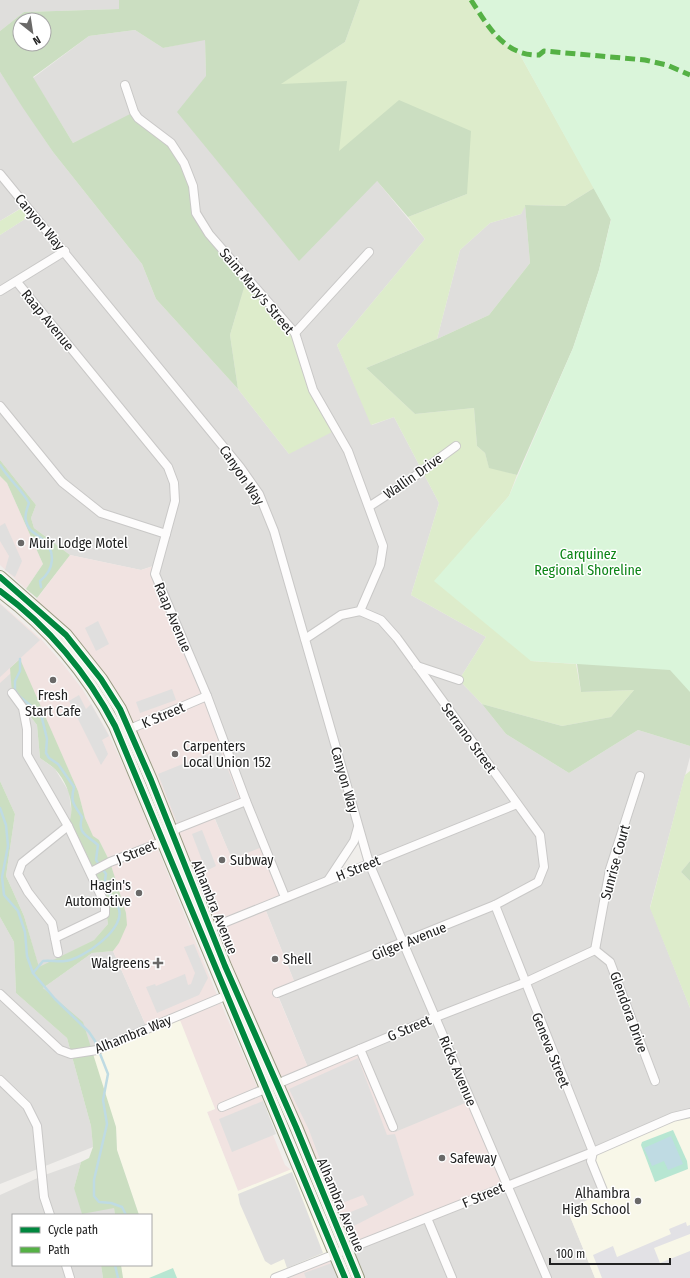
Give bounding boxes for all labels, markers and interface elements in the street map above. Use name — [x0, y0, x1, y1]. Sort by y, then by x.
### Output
north arrow — [12, 12, 52, 52]
text: N — [31, 33, 43, 48]
street label: Canyon Way — [11, 191, 69, 255]
street label: Saint Mary's Street — [216, 245, 298, 338]
street label: Raap Avenue — [18, 286, 78, 354]
street label: Canyon Way — [215, 442, 268, 509]
street label: Wallin Drive — [381, 450, 446, 503]
place label: Muir Lodge Motel — [29, 535, 128, 552]
marker: Muir Lodge Motel — [16, 538, 26, 548]
park label: Carquinez Regional Shoreline — [534, 546, 642, 579]
street label: Raap Avenue — [150, 580, 195, 655]
marker: Fresh Start Cafe — [48, 675, 58, 685]
place label: Fresh Start Cafe — [25, 687, 81, 720]
street label: K Street — [139, 699, 188, 732]
street label: Serrano Street — [437, 700, 500, 777]
place label: Carpenters Local Union 152 — [183, 738, 271, 771]
street label: Canyon Way — [327, 745, 362, 816]
marker: Carpenters Local Union 152 — [170, 749, 180, 759]
street label: Sunrise Court — [597, 822, 634, 902]
street label: J Street — [114, 836, 159, 868]
place label: Subway — [230, 852, 274, 869]
street label: H Street — [334, 852, 383, 885]
marker: Subway — [217, 855, 227, 865]
street label: Alhambra Avenue — [188, 858, 241, 957]
place label: Hagin's Automotive — [65, 877, 131, 910]
marker: Hagin's Automotive — [134, 888, 144, 898]
street label: Gilger Avenue — [369, 919, 449, 964]
place label: Shell — [283, 951, 312, 968]
marker: Shell — [270, 954, 280, 964]
place label: Walgreens — [91, 955, 150, 972]
marker: Walgreens — [153, 958, 163, 968]
street label: Glendora Drive — [606, 969, 651, 1055]
street label: Geneva Street — [528, 1010, 574, 1091]
street label: Alhambra Way — [92, 1011, 175, 1058]
street label: G Street — [385, 1012, 434, 1045]
street label: Ricks Avenue — [435, 1033, 480, 1109]
place label: Safeway — [450, 1150, 498, 1167]
marker: Safeway — [437, 1153, 447, 1163]
street label: Alhambra Avenue — [313, 1156, 368, 1255]
street label: F Street — [460, 1179, 507, 1212]
place label: Alhambra High School — [562, 1185, 630, 1218]
marker: Alhambra High School — [633, 1196, 643, 1206]
legend — [12, 1214, 152, 1266]
text: Cycle path — [48, 1223, 98, 1237]
scale bar — [550, 1240, 670, 1266]
text: Path — [48, 1243, 70, 1257]
text: 100 m — [556, 1247, 585, 1261]

